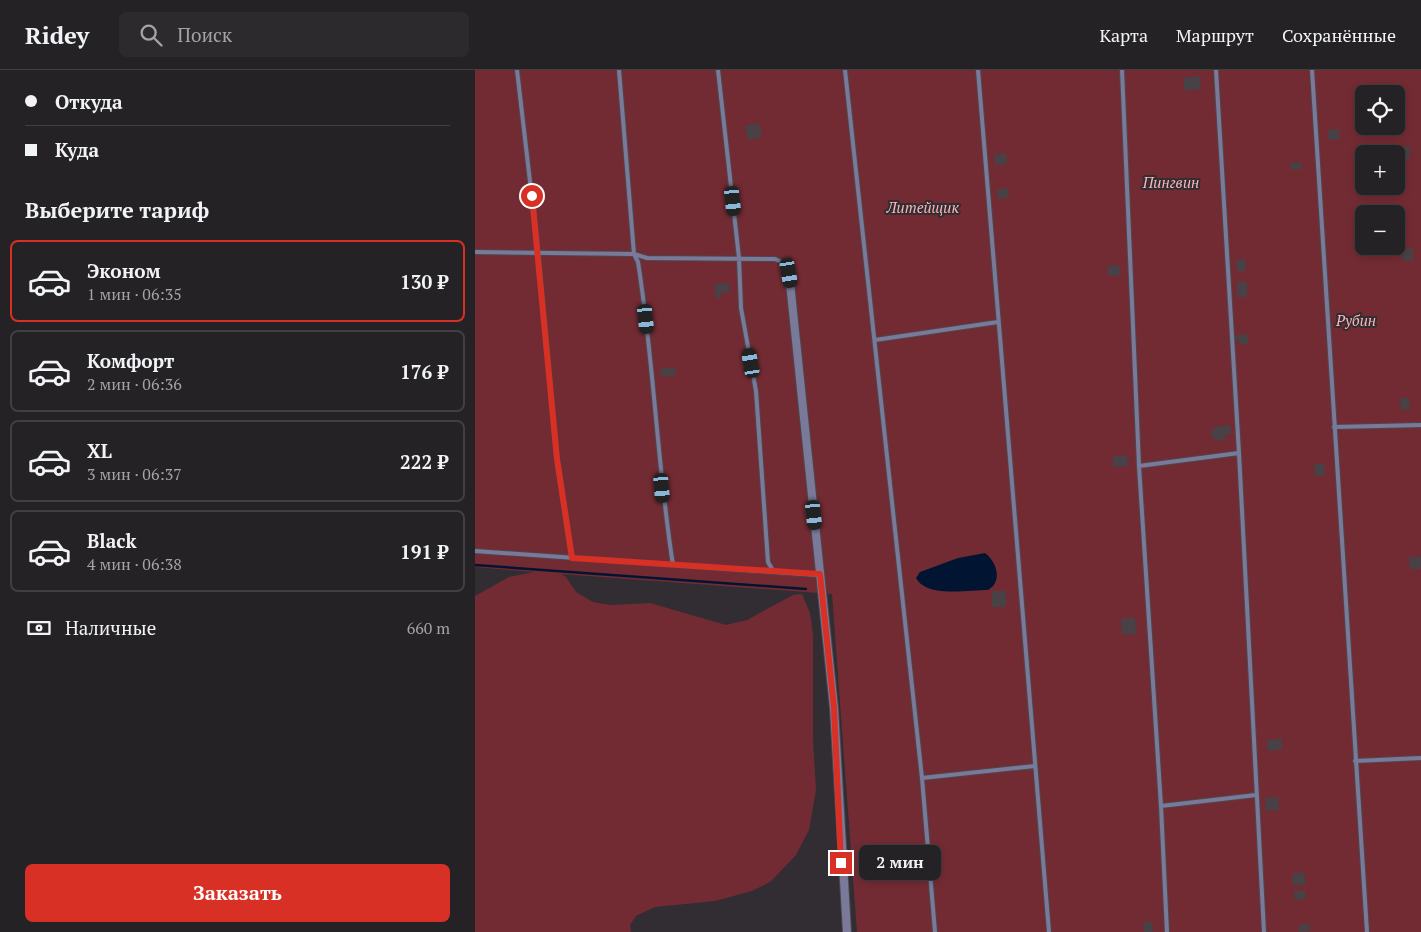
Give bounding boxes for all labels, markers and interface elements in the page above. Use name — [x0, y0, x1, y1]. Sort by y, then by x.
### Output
search box — [119, 12, 469, 57]
text: Ridey — [25, 19, 89, 51]
icon: search — [137, 21, 165, 49]
text: Поиск — [177, 22, 232, 47]
text: Карта — [1099, 23, 1148, 47]
text: Маршрут — [1176, 23, 1254, 47]
text: Сохранённые — [1282, 23, 1396, 47]
map controls — [1355, 85, 1405, 255]
button: locate — [1355, 85, 1405, 135]
text: Откуда — [55, 89, 123, 114]
text: Куда — [55, 137, 99, 162]
button: + — [1355, 145, 1405, 195]
park label: Пингвин — [1142, 172, 1199, 192]
route start — [521, 185, 543, 207]
car — [723, 185, 742, 217]
text: Выберите тариф — [25, 195, 209, 224]
park label: Литейщик — [886, 197, 959, 217]
button: − — [1355, 205, 1405, 255]
car — [779, 257, 798, 289]
text: Эконом — [87, 258, 161, 283]
icon: car — [27, 259, 72, 304]
text: 130 ₽ — [400, 269, 448, 294]
text: 1 мин · 06:35 — [87, 283, 182, 305]
car — [636, 303, 655, 335]
park label: Рубин — [1335, 310, 1376, 330]
car — [741, 347, 760, 379]
text: Комфорт — [87, 348, 174, 373]
icon: car — [27, 349, 72, 394]
text: 176 ₽ — [400, 359, 448, 384]
text: 2 мин · 06:36 — [87, 373, 182, 395]
text: XL — [87, 438, 112, 463]
icon: car — [27, 439, 72, 484]
text: 222 ₽ — [400, 449, 448, 474]
text: 3 мин · 06:37 — [87, 463, 182, 485]
car — [653, 472, 670, 504]
car — [804, 499, 823, 531]
text: Black — [87, 528, 137, 553]
icon: car — [27, 529, 72, 574]
text: 191 ₽ — [400, 539, 448, 564]
text: 4 мин · 06:38 — [87, 553, 182, 575]
icon: cash — [25, 614, 53, 642]
text: Наличные — [65, 615, 156, 640]
text: 660 m — [407, 617, 450, 639]
callout: 2 мин — [859, 846, 941, 880]
text: 2 мин — [876, 851, 924, 873]
route end — [830, 852, 852, 874]
button: Заказать — [25, 864, 450, 922]

